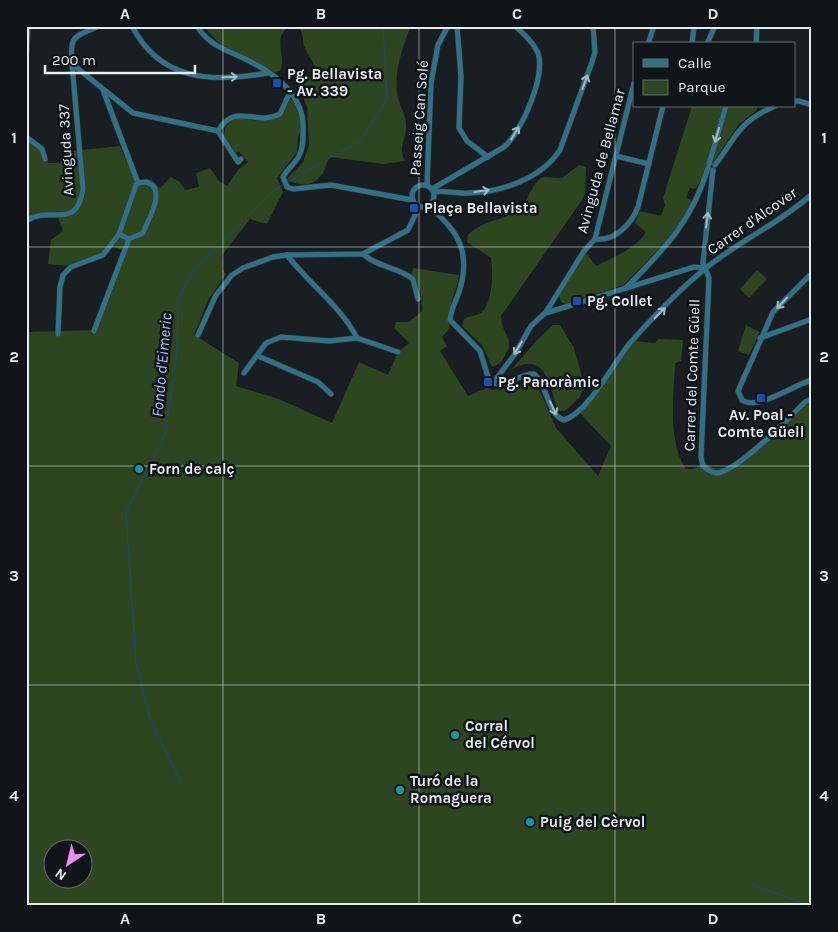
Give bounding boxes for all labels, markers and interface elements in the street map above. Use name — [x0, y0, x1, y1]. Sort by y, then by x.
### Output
text: A — [120, 4, 130, 23]
text: B — [316, 4, 326, 23]
text: C — [512, 4, 522, 23]
text: D — [708, 4, 719, 23]
scale bar — [45, 42, 195, 74]
legend — [633, 42, 796, 108]
text: 200 m — [52, 51, 96, 69]
text: Calle — [678, 54, 712, 72]
street label: Passeig Can Solé — [406, 60, 432, 176]
place label: Pg. Bellavista - Av. 339 — [287, 65, 382, 100]
one-way arrow — [221, 72, 237, 81]
one-way arrow — [581, 75, 590, 90]
marker: Pg. Bellavista - Av. 339 — [271, 77, 283, 89]
text: Parque — [678, 78, 726, 96]
street label: Avinguda de Bellamar — [573, 86, 629, 235]
street label: Avinguda 337 — [55, 103, 77, 197]
one-way arrow — [511, 126, 521, 140]
one-way arrow — [711, 127, 721, 143]
text: 1 — [11, 128, 17, 147]
text: 1 — [821, 128, 827, 147]
street label: Carrer d'Alcover — [704, 183, 801, 259]
one-way arrow — [474, 186, 490, 196]
place label: Plaça Bellavista — [424, 199, 537, 217]
marker: Plaça Bellavista — [408, 202, 420, 214]
one-way arrow — [703, 212, 713, 228]
place label: Pg. Collet — [587, 292, 653, 310]
marker: Pg. Collet — [571, 295, 583, 307]
one-way arrow — [776, 296, 788, 309]
street label: Carrer del Comte Güell — [680, 298, 704, 452]
one-way arrow — [654, 307, 666, 319]
water label: Fondo d'Eimeric — [147, 312, 176, 418]
one-way arrow — [513, 340, 523, 354]
text: 2 — [9, 347, 19, 366]
text: 2 — [819, 347, 829, 366]
place label: Pg. Panoràmic — [498, 373, 600, 391]
marker: Pg. Panoràmic — [482, 376, 494, 388]
marker: Av. Poal - Comte Güell — [755, 392, 767, 404]
one-way arrow — [549, 400, 559, 415]
place label: Av. Poal - Comte Güell — [718, 406, 804, 441]
place label: Forn de calç — [149, 460, 234, 478]
marker: Forn de calç — [133, 463, 145, 475]
text: 3 — [9, 566, 19, 585]
text: 3 — [819, 566, 829, 585]
place label: Corral del Cérvol — [465, 717, 535, 752]
marker: Corral del Cérvol — [449, 729, 461, 741]
place label: Turó de la Romaguera — [410, 772, 492, 807]
marker: Turó de la Romaguera — [394, 784, 406, 796]
text: 4 — [9, 786, 19, 805]
text: 4 — [819, 786, 829, 805]
place label: Puig del Cèrvol — [540, 813, 645, 831]
marker: Puig del Cèrvol — [524, 816, 536, 828]
north arrow — [42, 840, 92, 890]
text: N — [52, 864, 70, 884]
text: A — [120, 909, 130, 928]
text: B — [316, 909, 326, 928]
text: C — [512, 909, 522, 928]
text: D — [708, 909, 719, 928]

